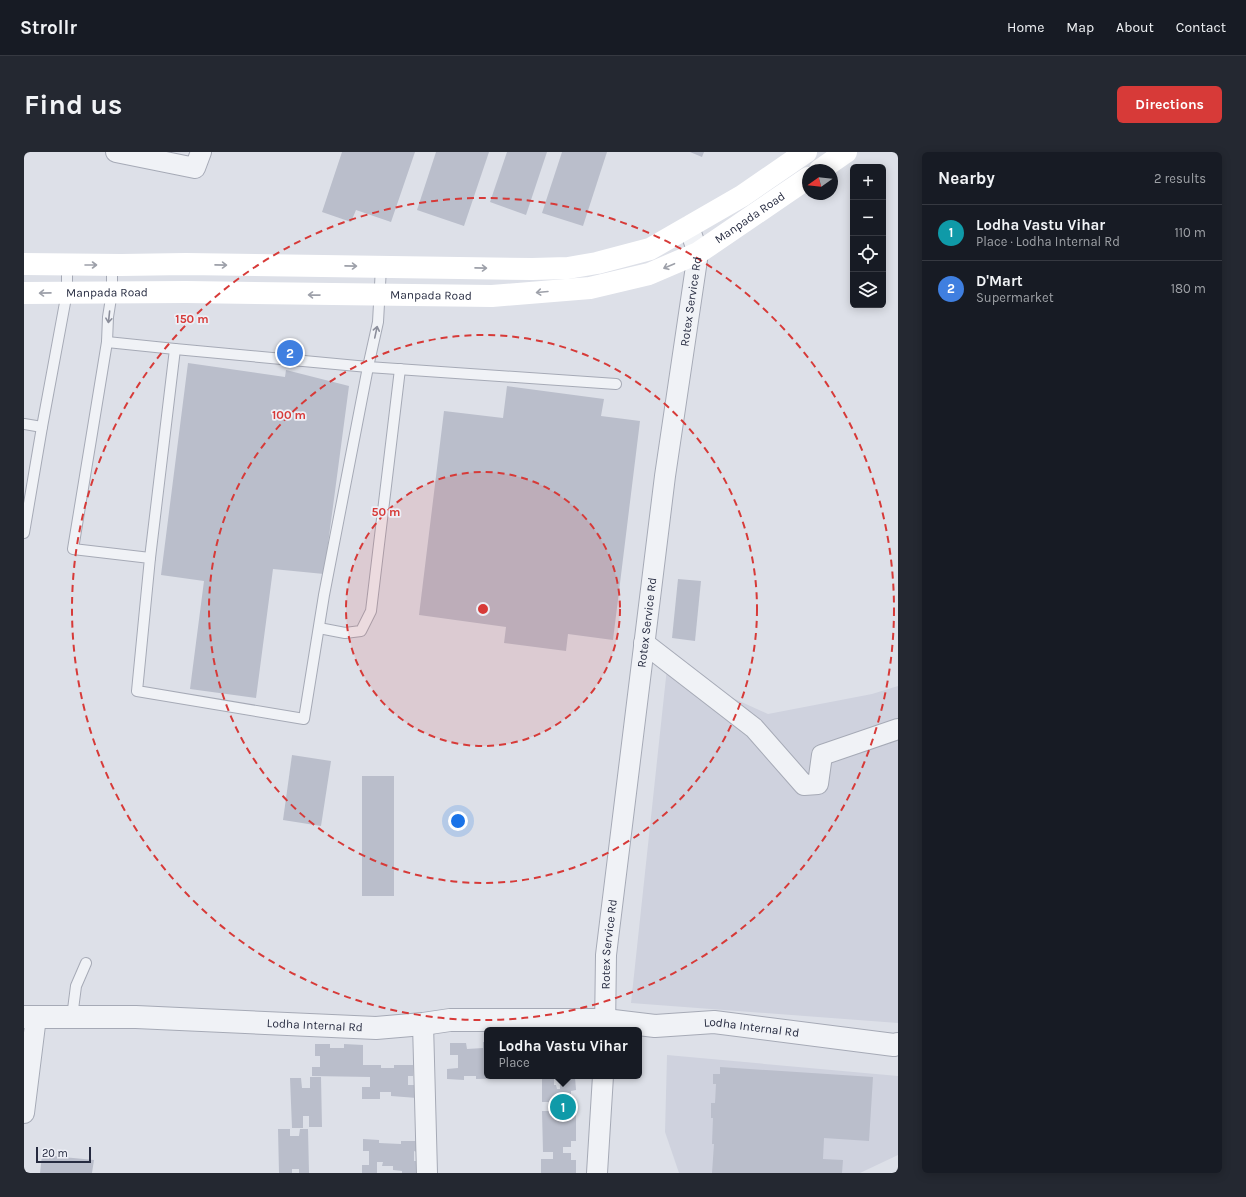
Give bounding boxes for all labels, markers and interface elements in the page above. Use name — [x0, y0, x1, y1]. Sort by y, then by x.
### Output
text: Strollr — [20, 17, 77, 39]
text: Home — [1007, 19, 1044, 36]
text: Map — [1066, 19, 1094, 36]
text: About — [1116, 19, 1154, 36]
text: Contact — [1176, 19, 1226, 36]
button: Directions — [1117, 86, 1222, 123]
text: Find us — [24, 88, 123, 121]
north arrow — [802, 164, 838, 200]
map controls — [850, 164, 886, 308]
button: + — [850, 164, 886, 200]
text: Nearby — [938, 168, 995, 188]
text: 2 results — [1154, 171, 1206, 186]
street label: Manpada Road — [712, 189, 788, 247]
button: − — [850, 200, 886, 236]
text: Lodha Vastu Vihar — [976, 216, 1105, 234]
text: 1 — [949, 225, 953, 240]
text: 110 m — [1174, 225, 1206, 240]
text: Place · Lodha Internal Rd — [976, 234, 1120, 249]
button: locate — [850, 236, 886, 272]
street label: Rotex Service Rd — [677, 256, 704, 347]
one-way arrow — [84, 261, 97, 269]
one-way arrow — [214, 261, 227, 268]
one-way arrow — [663, 262, 675, 270]
one-way arrow — [344, 263, 357, 270]
one-way arrow — [474, 264, 487, 272]
button: layers — [850, 272, 886, 308]
text: D'Mart — [976, 272, 1023, 290]
text: 2 — [947, 281, 955, 296]
text: 180 m — [1171, 281, 1206, 296]
street label: Manpada Road — [66, 285, 148, 300]
street label: Manpada Road — [390, 288, 472, 303]
one-way arrow — [536, 288, 549, 295]
one-way arrow — [39, 289, 52, 296]
text: Supermarket — [976, 290, 1054, 305]
one-way arrow — [308, 291, 321, 298]
one-way arrow — [105, 310, 112, 323]
text: 150 m — [175, 312, 209, 326]
one-way arrow — [372, 325, 380, 338]
pin: 2 — [277, 338, 303, 368]
text: 100 m — [272, 408, 306, 422]
text: 50 m — [372, 505, 401, 519]
street label: Rotex Service Rd — [634, 577, 659, 668]
centre of rings — [476, 602, 490, 616]
your location — [448, 811, 468, 831]
street label: Rotex Service Rd — [599, 898, 620, 989]
street label: Lodha Internal Rd — [703, 1015, 800, 1040]
street label: Lodha Internal Rd — [266, 1016, 363, 1034]
popup — [484, 1027, 642, 1079]
text: Lodha Vastu Vihar — [498, 1037, 628, 1055]
text: Place — [498, 1055, 530, 1070]
pin: 1 — [550, 1092, 576, 1122]
scale bar — [36, 1145, 91, 1164]
text: 20 m — [42, 1147, 68, 1160]

